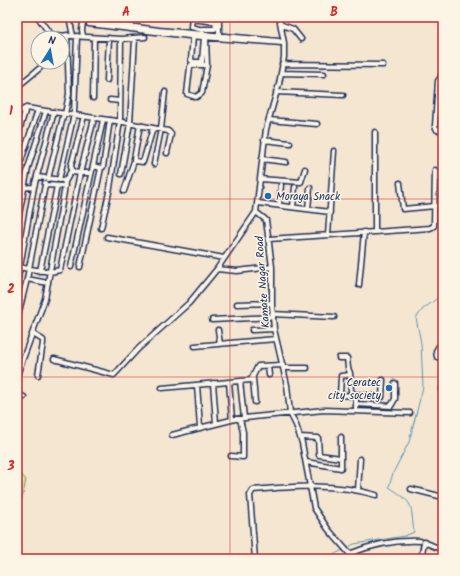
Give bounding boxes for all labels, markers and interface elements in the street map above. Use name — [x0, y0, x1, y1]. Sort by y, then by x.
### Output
text: A — [122, 2, 130, 23]
text: B — [330, 2, 338, 23]
north arrow — [30, 30, 70, 70]
text: N — [47, 32, 57, 51]
text: 1 — [9, 101, 13, 122]
place label: Moraya Snack — [276, 188, 341, 206]
marker: Moraya Snack — [263, 191, 273, 201]
street label: Kamate Nagar Road — [251, 235, 275, 329]
text: 2 — [7, 279, 15, 300]
place label: Ceratec city society — [328, 374, 382, 405]
marker: Ceratec city society — [384, 383, 394, 393]
text: 3 — [6, 456, 15, 477]

